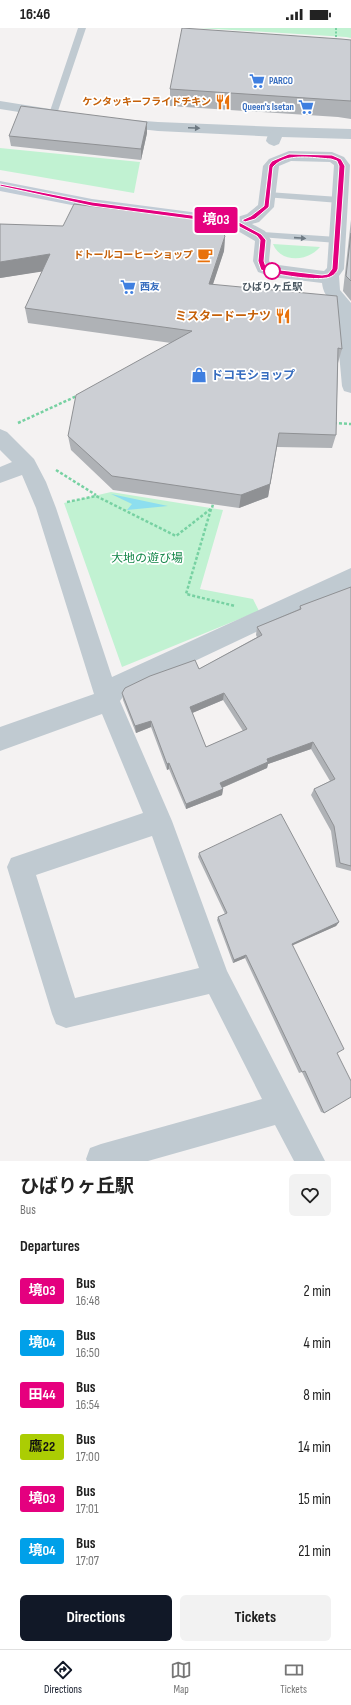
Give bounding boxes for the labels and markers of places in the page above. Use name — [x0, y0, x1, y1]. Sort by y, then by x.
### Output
supermarket icon: PARCO — [248, 72, 266, 90]
place label: PARCO — [269, 75, 293, 87]
restaurant icon: ケンタッキーフライドチキン — [214, 93, 232, 111]
place label: ケンタッキーフライドチキン — [82, 96, 211, 108]
supermarket icon: Queen's Isetan — [297, 98, 315, 116]
place label: Queen's Isetan — [242, 101, 294, 113]
cafe icon: ドトールコーヒーショップ — [196, 246, 214, 264]
place label: ドトールコーヒーショップ — [73, 249, 193, 261]
marker: ひばりヶ丘駅 — [263, 262, 281, 280]
supermarket icon: 西友 — [119, 278, 137, 296]
place label: 西友 — [140, 281, 160, 293]
place label: ひばりヶ丘駅 — [242, 281, 303, 293]
restaurant icon: ミスタードーナツ — [274, 307, 292, 325]
place label: ミスタードーナツ — [175, 309, 271, 324]
shop icon: ドコモショップ — [190, 366, 208, 384]
place label: ドコモショップ — [211, 368, 295, 383]

